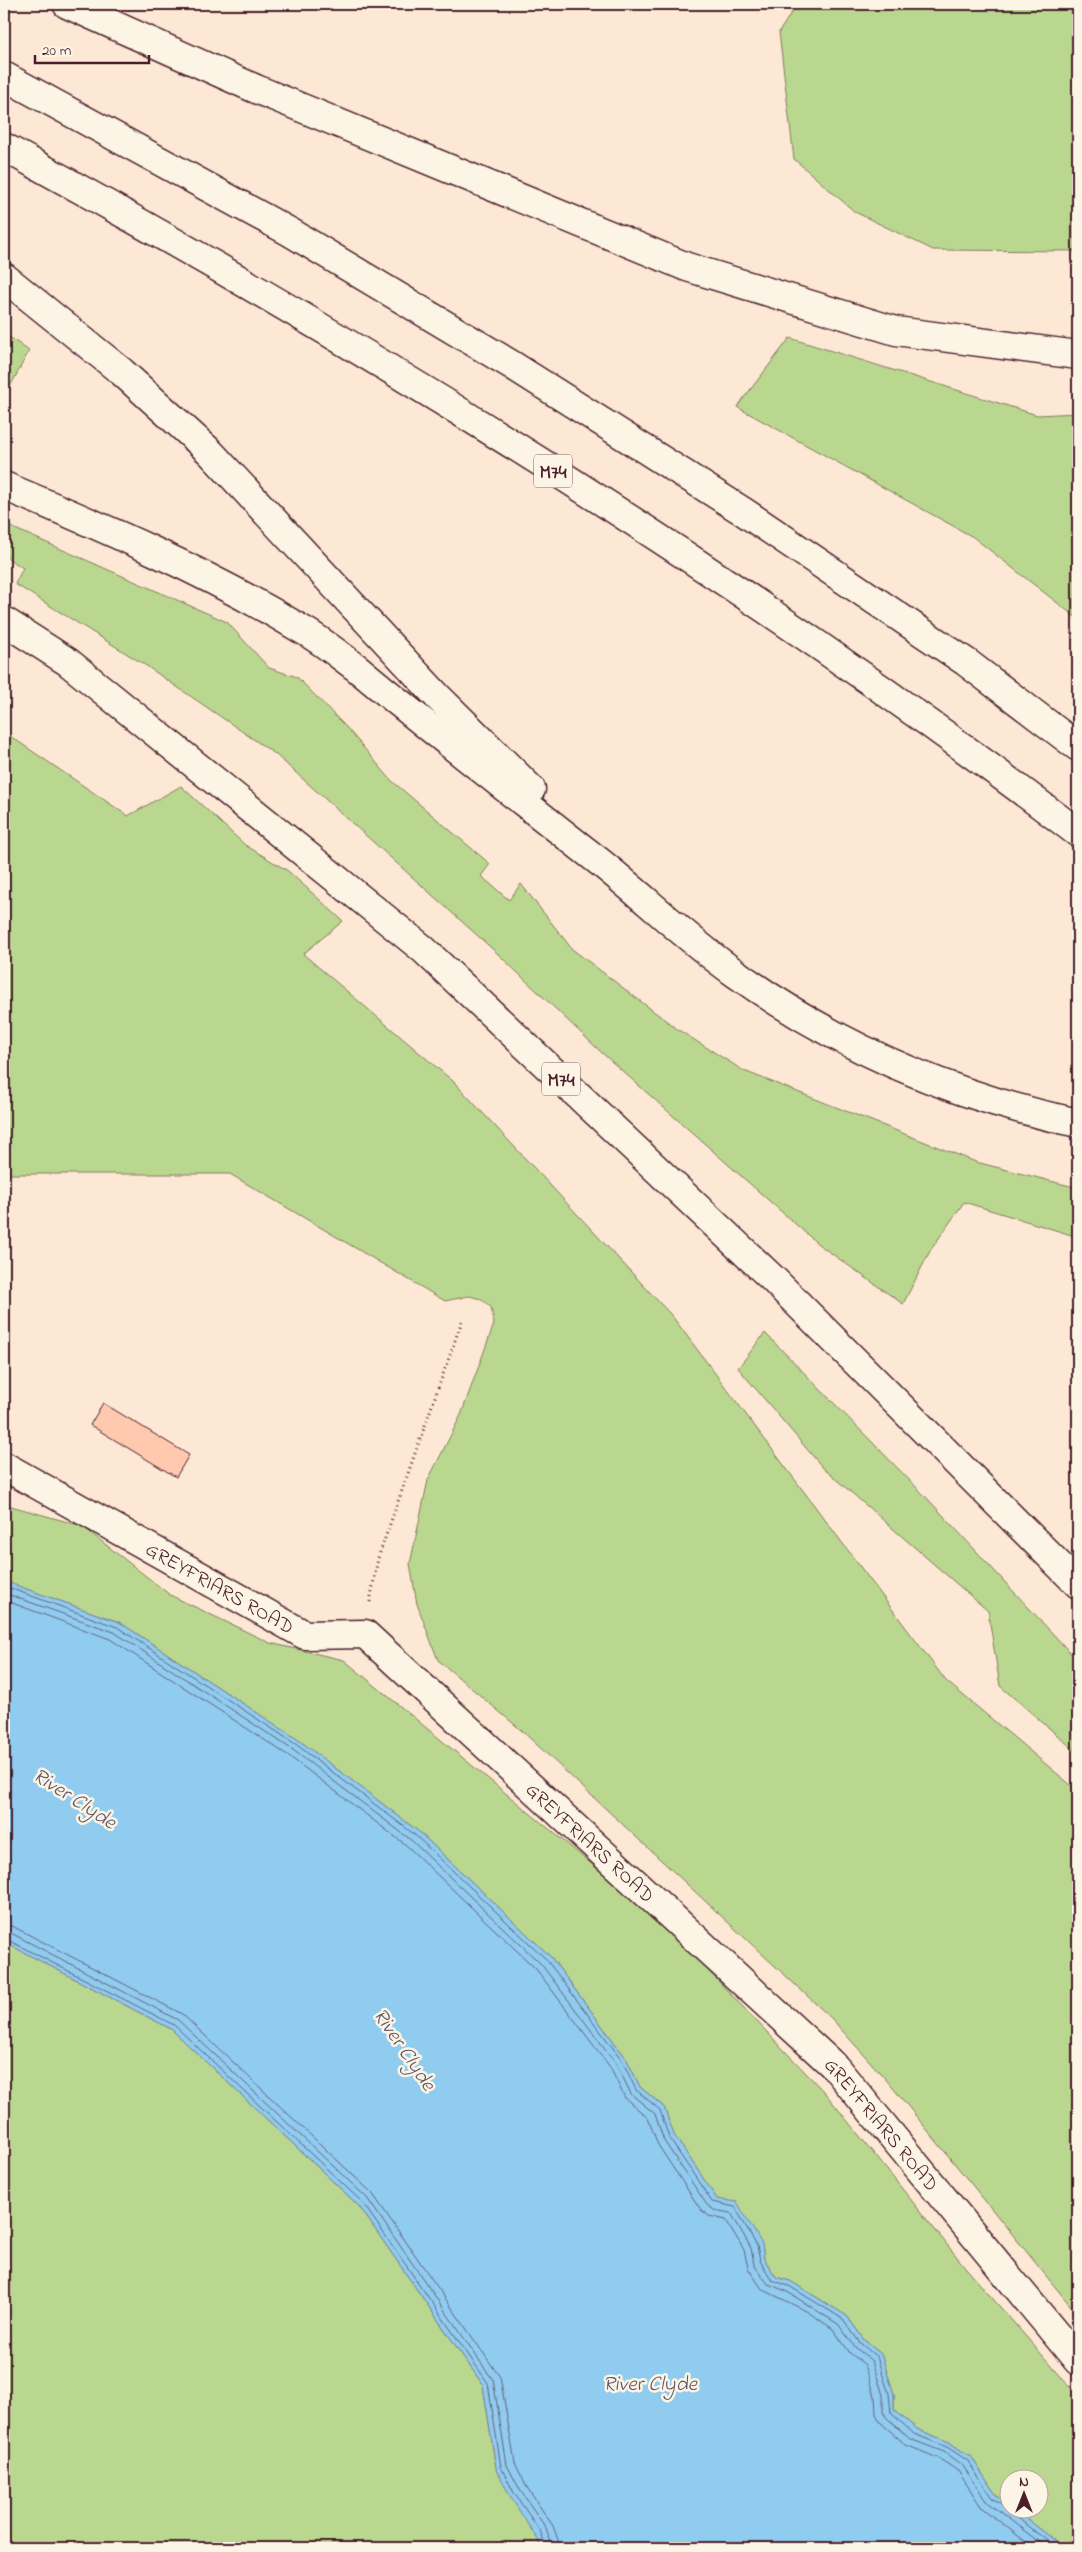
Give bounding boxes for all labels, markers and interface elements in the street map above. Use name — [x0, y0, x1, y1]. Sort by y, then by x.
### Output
scale bar — [35, 32, 149, 64]
text: 20 m — [42, 40, 72, 62]
road number: M74 — [534, 454, 572, 488]
road number: M74 — [542, 1062, 580, 1096]
street label: GREYFRIARS ROAD — [139, 1536, 299, 1643]
water label: River Clyde — [26, 1762, 123, 1839]
street label: GREYFRIARS ROAD — [518, 1777, 660, 1911]
water label: River Clyde — [365, 2003, 443, 2099]
street label: GREYFRIARS ROAD — [817, 2052, 944, 2199]
water label: River Clyde — [603, 2370, 699, 2400]
north arrow — [1000, 2470, 1050, 2520]
text: N — [1019, 2472, 1029, 2493]

